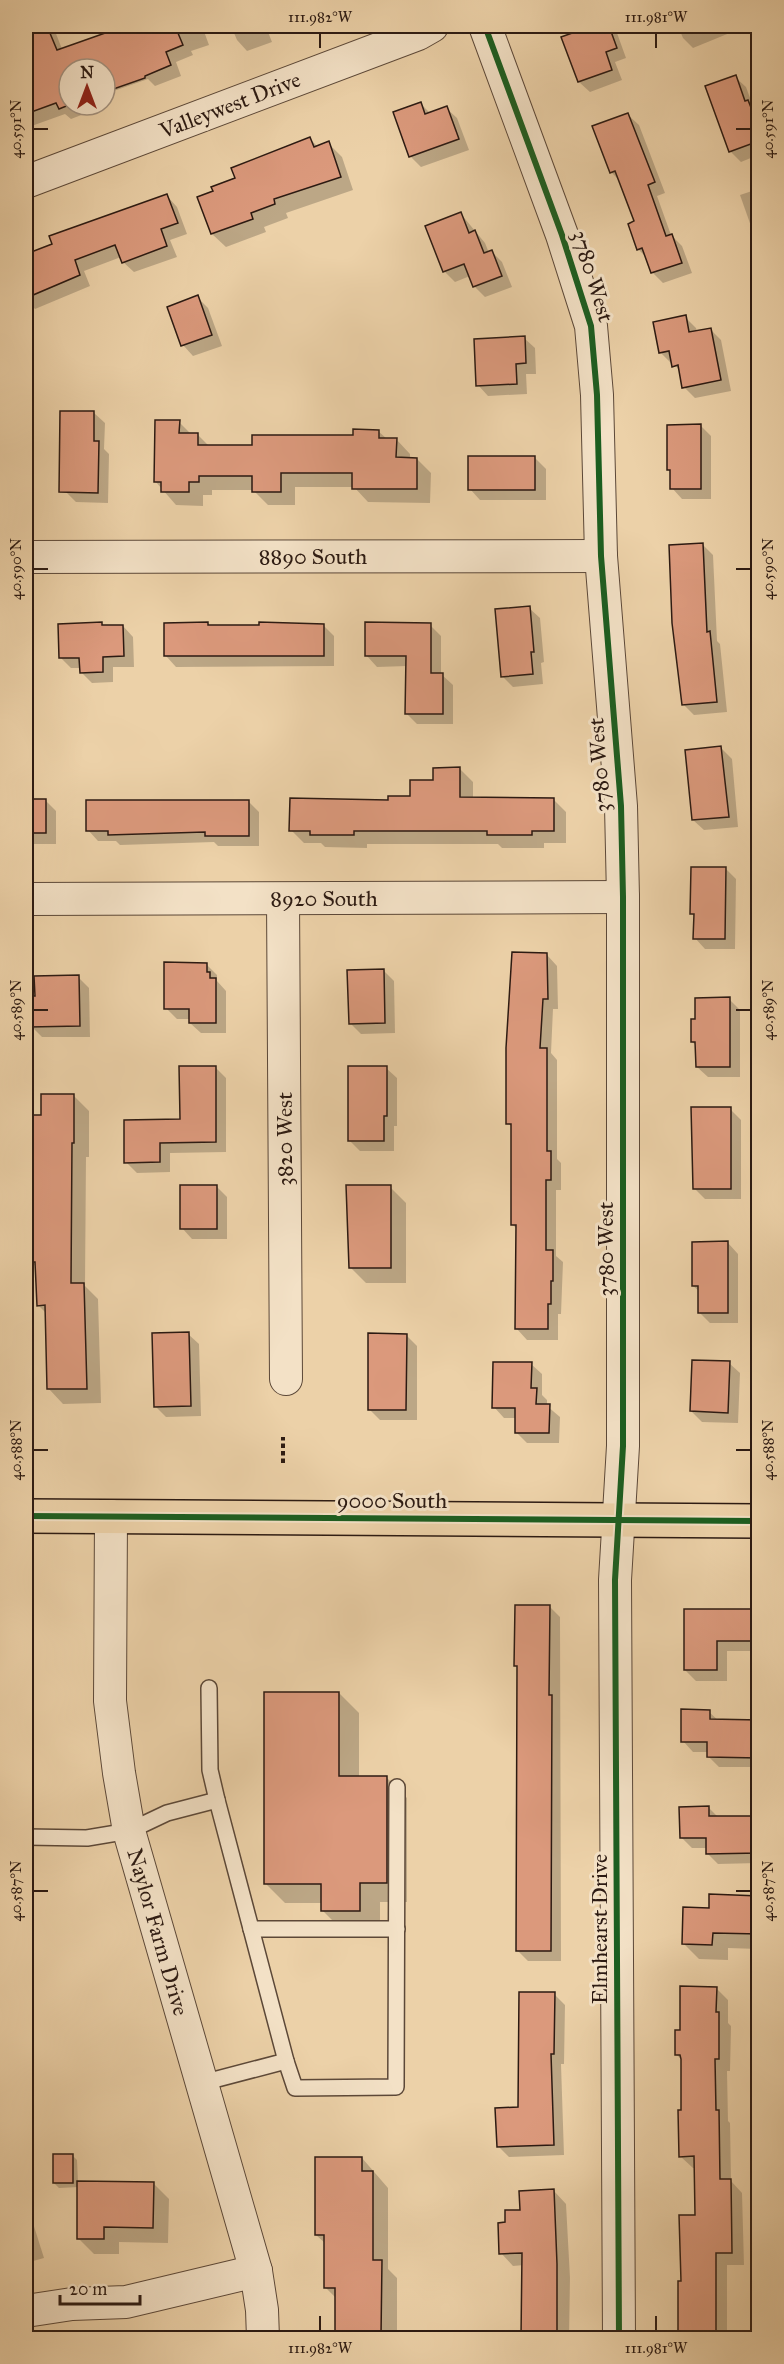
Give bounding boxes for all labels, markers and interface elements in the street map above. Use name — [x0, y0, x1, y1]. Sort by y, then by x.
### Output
text: 111.982°W — [288, 8, 353, 26]
text: 111.981°W — [625, 8, 688, 26]
north arrow — [57, 57, 117, 117]
text: N — [80, 63, 94, 82]
street label: Valleywest Drive — [155, 66, 304, 145]
text: 40.591°N — [7, 99, 25, 159]
text: 40.591°N — [759, 99, 777, 159]
street label: 3780 West — [566, 227, 620, 325]
text: 40.590°N — [7, 538, 25, 600]
text: 40.590°N — [759, 538, 777, 600]
street label: 8890 South — [259, 543, 367, 570]
street label: 3780 West — [582, 717, 616, 813]
street label: 8920 South — [270, 885, 378, 912]
text: 40.589°N — [7, 979, 25, 1041]
text: 40.589°N — [759, 979, 777, 1041]
street label: 3820 West — [271, 1092, 298, 1186]
street label: 3780 West — [592, 1201, 619, 1296]
text: 40.588°N — [7, 1419, 25, 1481]
text: 40.588°N — [759, 1419, 777, 1481]
street label: 9000 South — [337, 1487, 447, 1514]
street label: Naylor Farm Drive — [121, 1845, 195, 2019]
street label: Elmhearst Drive — [586, 1854, 613, 2004]
text: 40.587°N — [7, 1860, 25, 1922]
text: 40.587°N — [759, 1860, 777, 1922]
scale bar — [60, 2268, 140, 2306]
text: 20 m — [69, 2278, 107, 2300]
text: 111.982°W — [288, 2339, 353, 2357]
text: 111.981°W — [625, 2339, 688, 2357]

